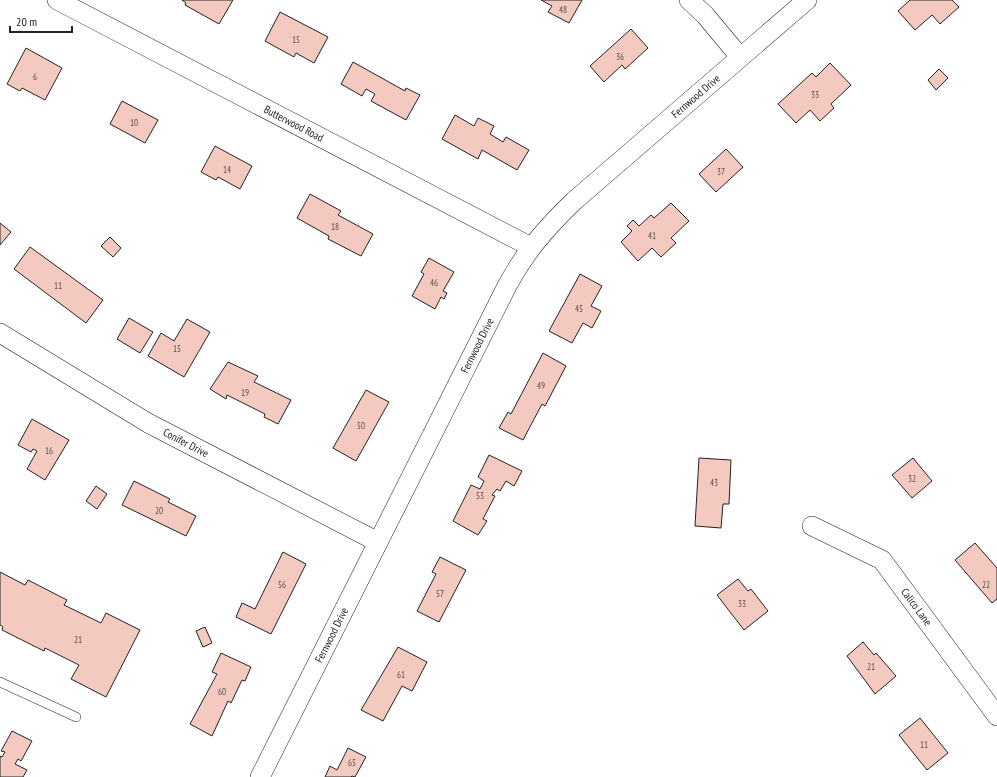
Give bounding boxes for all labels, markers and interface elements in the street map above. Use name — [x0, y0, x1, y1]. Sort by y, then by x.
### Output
house number: 48 — [559, 4, 567, 15]
scale bar — [10, 8, 72, 34]
text: 20 m — [16, 14, 37, 29]
house number: 15 — [292, 34, 300, 45]
house number: 36 — [616, 51, 624, 62]
house number: 6 — [33, 71, 37, 82]
street label: Fernwood Drive — [668, 71, 723, 121]
house number: 33 — [811, 89, 819, 100]
street label: Butterwood Road — [262, 102, 326, 145]
house number: 10 — [130, 117, 138, 128]
house number: 14 — [223, 164, 231, 175]
house number: 37 — [717, 166, 725, 177]
house number: 18 — [331, 221, 339, 232]
house number: 41 — [648, 230, 656, 241]
house number: 46 — [430, 277, 438, 288]
house number: 11 — [54, 280, 62, 291]
house number: 45 — [575, 303, 583, 314]
street label: Fernwood Drive — [457, 315, 497, 375]
house number: 15 — [173, 343, 181, 354]
house number: 49 — [537, 380, 545, 391]
house number: 19 — [241, 387, 249, 398]
house number: 50 — [357, 420, 365, 431]
street label: Conifer Drive — [161, 425, 212, 460]
house number: 16 — [45, 445, 53, 456]
house number: 32 — [908, 473, 916, 484]
house number: 43 — [710, 477, 718, 488]
house number: 53 — [476, 490, 484, 501]
house number: 20 — [155, 505, 163, 516]
house number: 56 — [278, 579, 286, 590]
house number: 22 — [982, 579, 990, 590]
street label: Calico Lane — [898, 585, 935, 629]
house number: 57 — [436, 588, 444, 599]
house number: 33 — [738, 598, 746, 609]
street label: Fernwood Drive — [312, 605, 351, 665]
house number: 21 — [74, 634, 82, 645]
house number: 21 — [867, 661, 875, 672]
house number: 61 — [397, 669, 405, 680]
house number: 60 — [218, 686, 226, 697]
house number: 11 — [920, 739, 928, 750]
house number: 65 — [348, 757, 356, 768]

